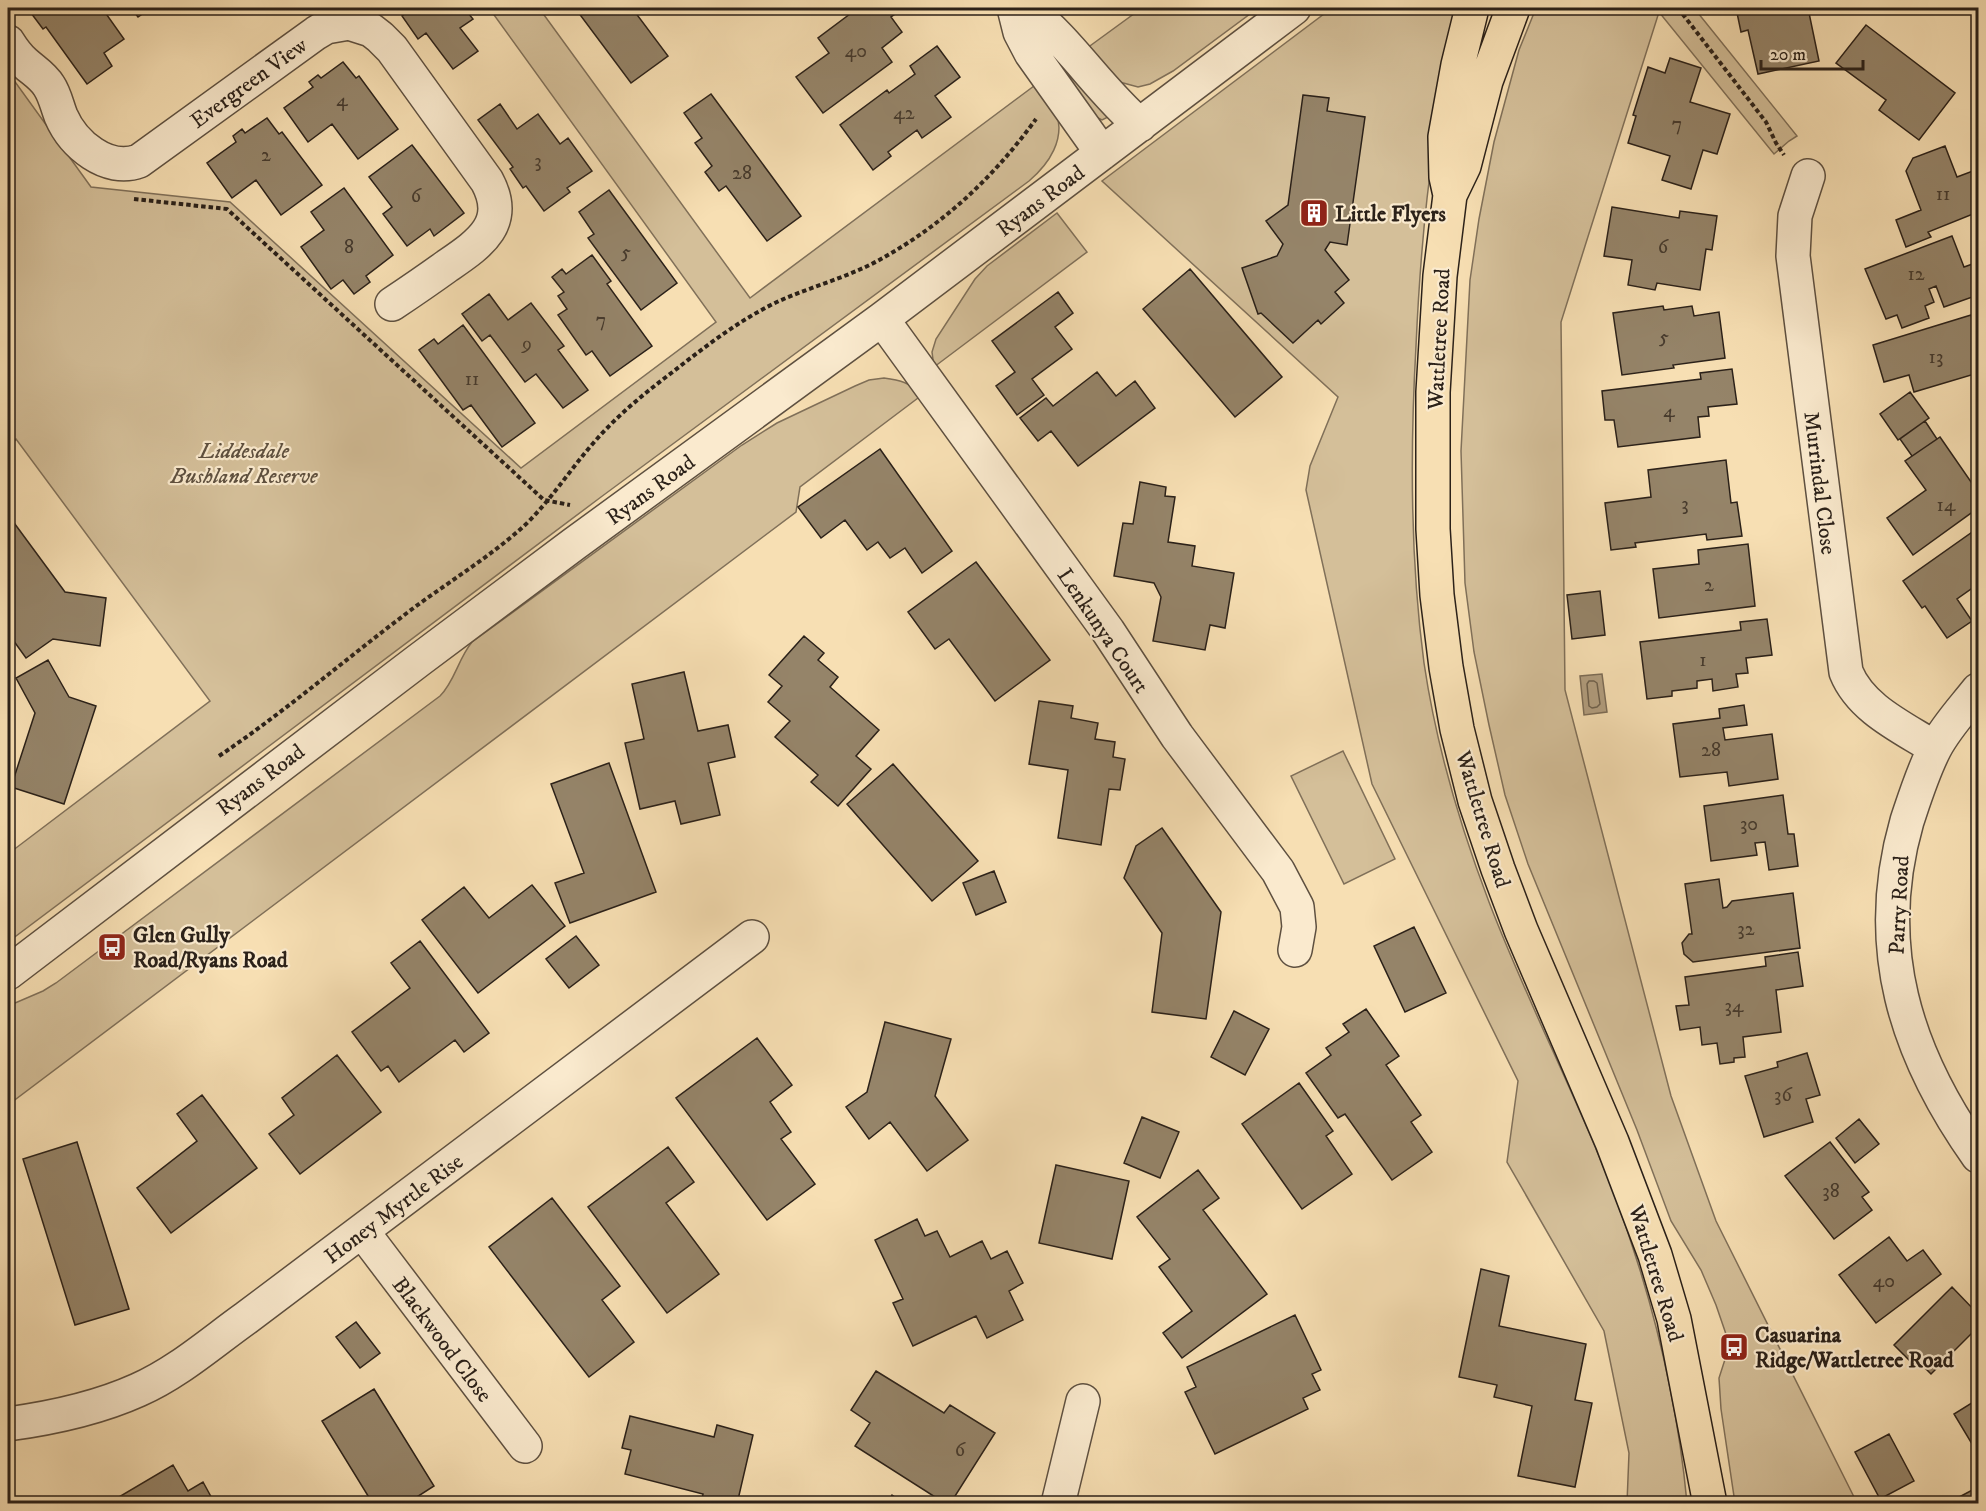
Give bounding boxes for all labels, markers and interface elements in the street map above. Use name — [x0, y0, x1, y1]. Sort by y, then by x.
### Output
street label: Evergreen View — [185, 32, 313, 135]
scale bar — [1761, 33, 1863, 71]
house number: 40 — [845, 39, 867, 64]
text: 20 m — [1770, 44, 1806, 66]
house number: 4 — [336, 88, 348, 113]
house number: 42 — [893, 101, 915, 126]
house number: 7 — [1672, 112, 1682, 137]
house number: 2 — [261, 143, 271, 168]
house number: 3 — [534, 149, 542, 174]
street label: Ryans Road — [992, 159, 1090, 243]
house number: 28 — [732, 161, 752, 186]
house number: 11 — [1936, 182, 1950, 207]
house number: 6 — [411, 184, 422, 209]
building icon: Little Flyers — [1298, 197, 1330, 229]
place label: Little Flyers — [1335, 201, 1446, 228]
house number: 8 — [344, 235, 354, 260]
house number: 6 — [1658, 235, 1669, 260]
house number: 5 — [621, 240, 631, 265]
house number: 12 — [1907, 262, 1925, 287]
street label: Wattletree Road — [1422, 268, 1457, 412]
house number: 7 — [596, 308, 606, 333]
house number: 5 — [1659, 325, 1669, 350]
house number: 9 — [521, 332, 532, 357]
house number: 13 — [1929, 345, 1943, 370]
house number: 11 — [465, 367, 479, 392]
house number: 4 — [1663, 399, 1675, 424]
street label: Murrindal Close — [1797, 410, 1842, 556]
park label: Liddesdale Bushland Reserve — [170, 438, 318, 490]
street label: Ryans Road — [601, 449, 701, 531]
house number: 3 — [1681, 492, 1689, 517]
house number: 14 — [1937, 493, 1956, 518]
street label: Lenkunya Court — [1051, 563, 1154, 698]
house number: 2 — [1704, 573, 1714, 598]
house number: 1 — [1699, 648, 1707, 673]
street label: Ryans Road — [212, 738, 310, 822]
house number: 28 — [1701, 738, 1721, 763]
street label: Wattletree Road — [1449, 747, 1516, 891]
house number: 30 — [1740, 812, 1758, 837]
street label: Parry Road — [1883, 855, 1916, 955]
house number: 32 — [1737, 917, 1755, 942]
place label: Glen Gully Road/Ryans Road — [133, 922, 289, 974]
bus stop icon: Glen Gully Road/Ryans Road — [96, 931, 128, 963]
house number: 34 — [1725, 994, 1744, 1019]
house number: 36 — [1774, 1083, 1793, 1108]
street label: Honey Myrtle Rise — [319, 1148, 469, 1270]
house number: 38 — [1822, 1179, 1840, 1204]
street label: Wattletree Road — [1622, 1201, 1689, 1345]
house number: 40 — [1873, 1269, 1895, 1294]
street label: Blackwood Close — [386, 1272, 498, 1408]
place label: Casuarina Ridge/Wattletree Road — [1755, 1322, 1955, 1374]
bus stop icon: Casuarina Ridge/Wattletree Road — [1718, 1331, 1750, 1363]
house number: 6 — [955, 1438, 966, 1463]

